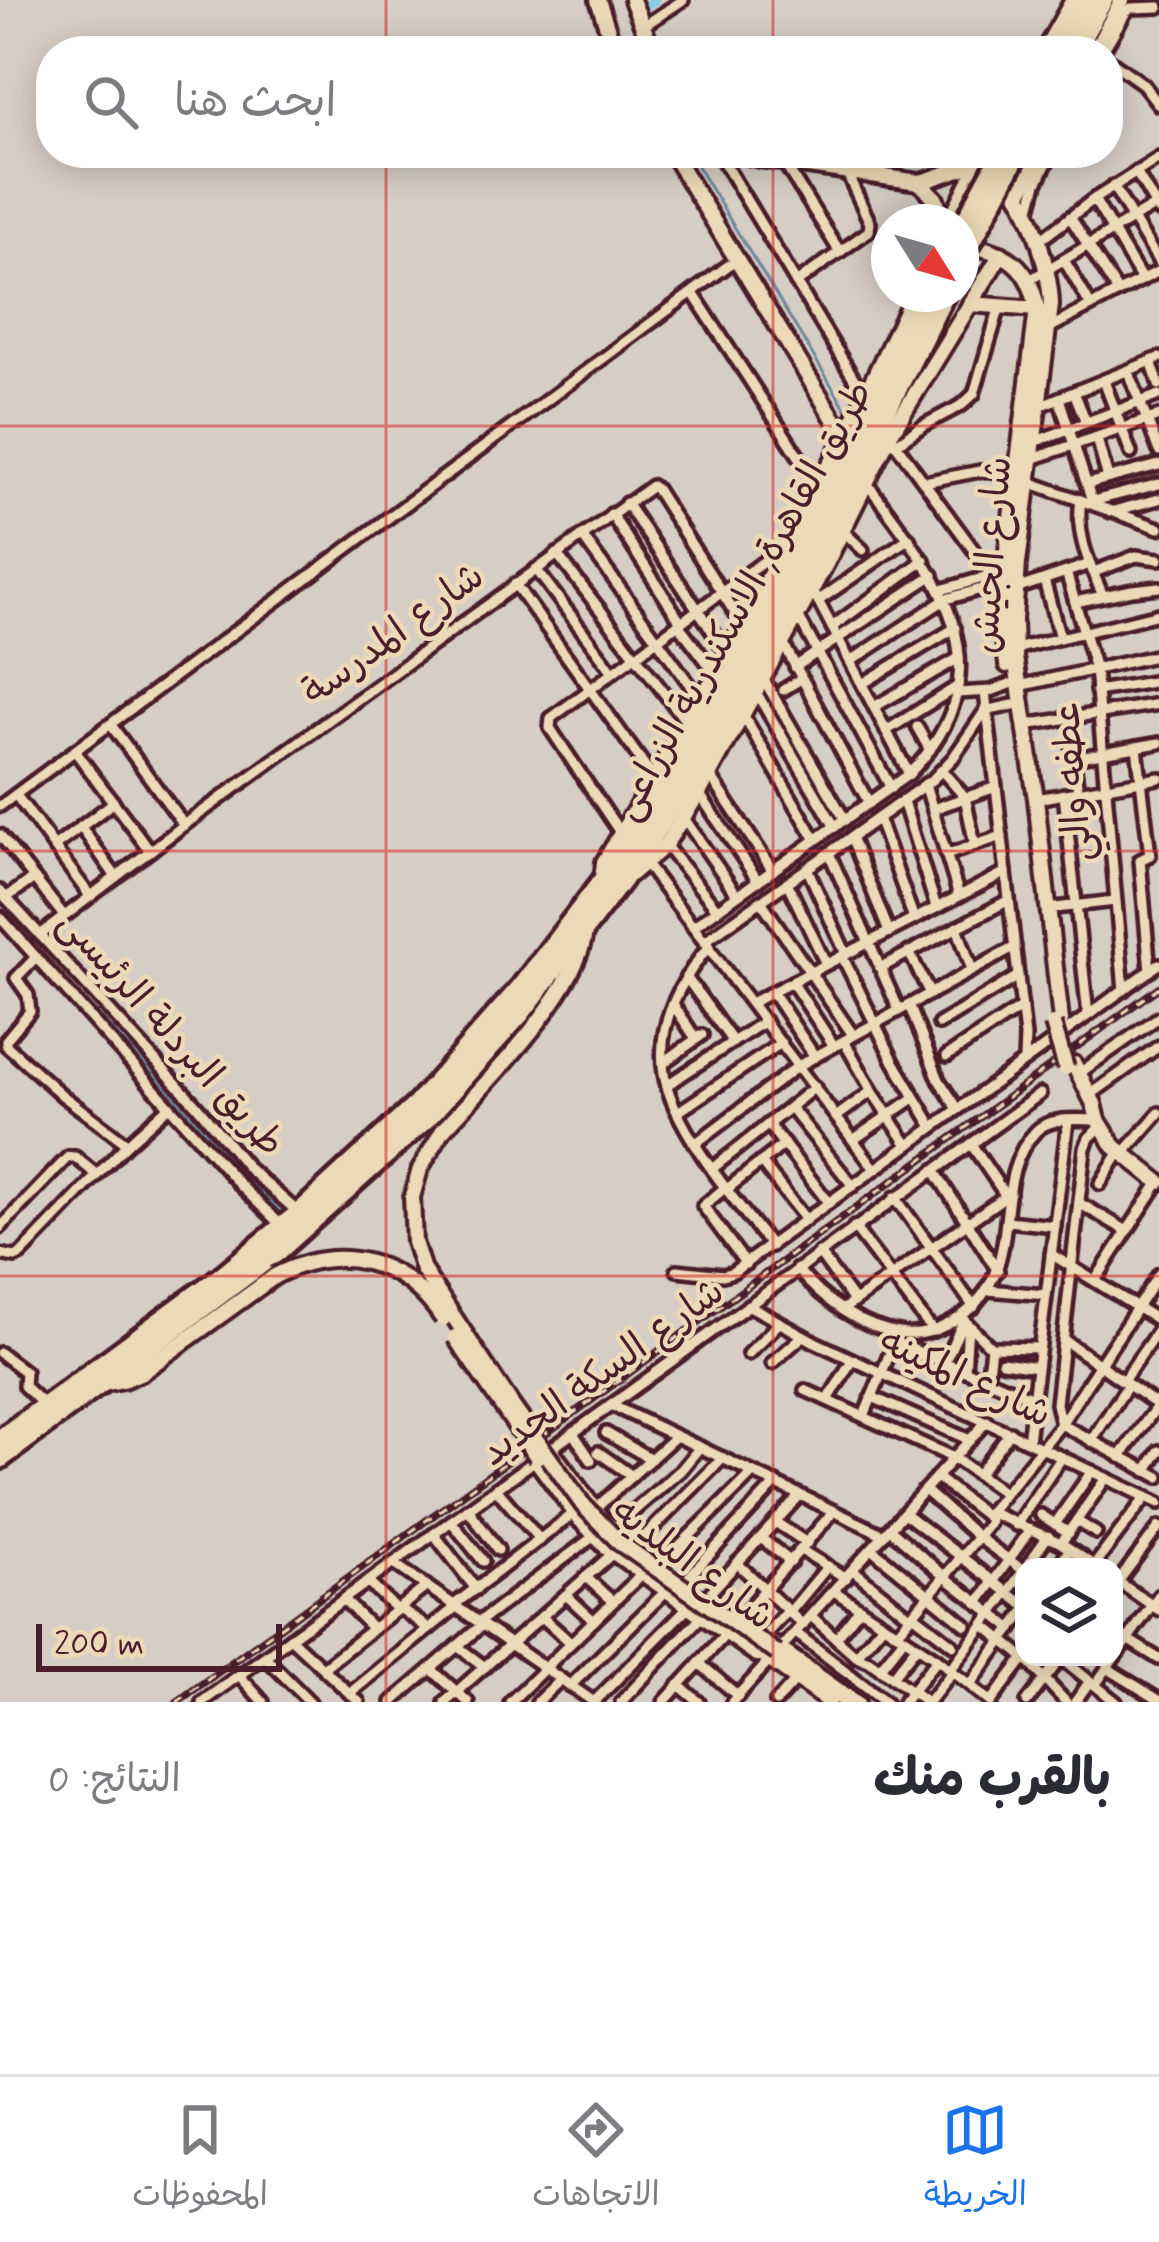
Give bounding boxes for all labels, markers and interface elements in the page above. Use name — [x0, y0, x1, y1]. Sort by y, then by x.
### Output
search box — [36, 36, 1123, 168]
icon: search — [78, 69, 144, 135]
text: ابحث هنا — [174, 73, 337, 132]
north arrow — [871, 204, 979, 312]
street label: طريق القاهرة, الاسكندرية الزراعى — [602, 372, 886, 830]
street label: شارع الجيش — [961, 455, 1025, 655]
street label: شارع المدرسة — [293, 552, 495, 718]
street label: عطفه والي — [1042, 700, 1111, 864]
street label: طريق البردلة الرئيسى — [45, 899, 295, 1169]
street label: شارع السكة الحديد — [471, 1267, 735, 1479]
street label: شارع المكينه — [871, 1317, 1059, 1441]
street label: شارع البلديه — [600, 1487, 784, 1643]
map controls — [1015, 1558, 1123, 1666]
button: layers — [1015, 1558, 1123, 1666]
scale bar — [36, 1618, 282, 1671]
text: 200 m — [54, 1623, 144, 1667]
text: بالقرب منك — [874, 1747, 1111, 1813]
text: النتائج: 0 — [48, 1755, 181, 1806]
tab: المحفوظات — [132, 2097, 268, 2223]
tab: الاتجاهات — [532, 2097, 660, 2223]
tab: الخريطة — [924, 2097, 1027, 2223]

